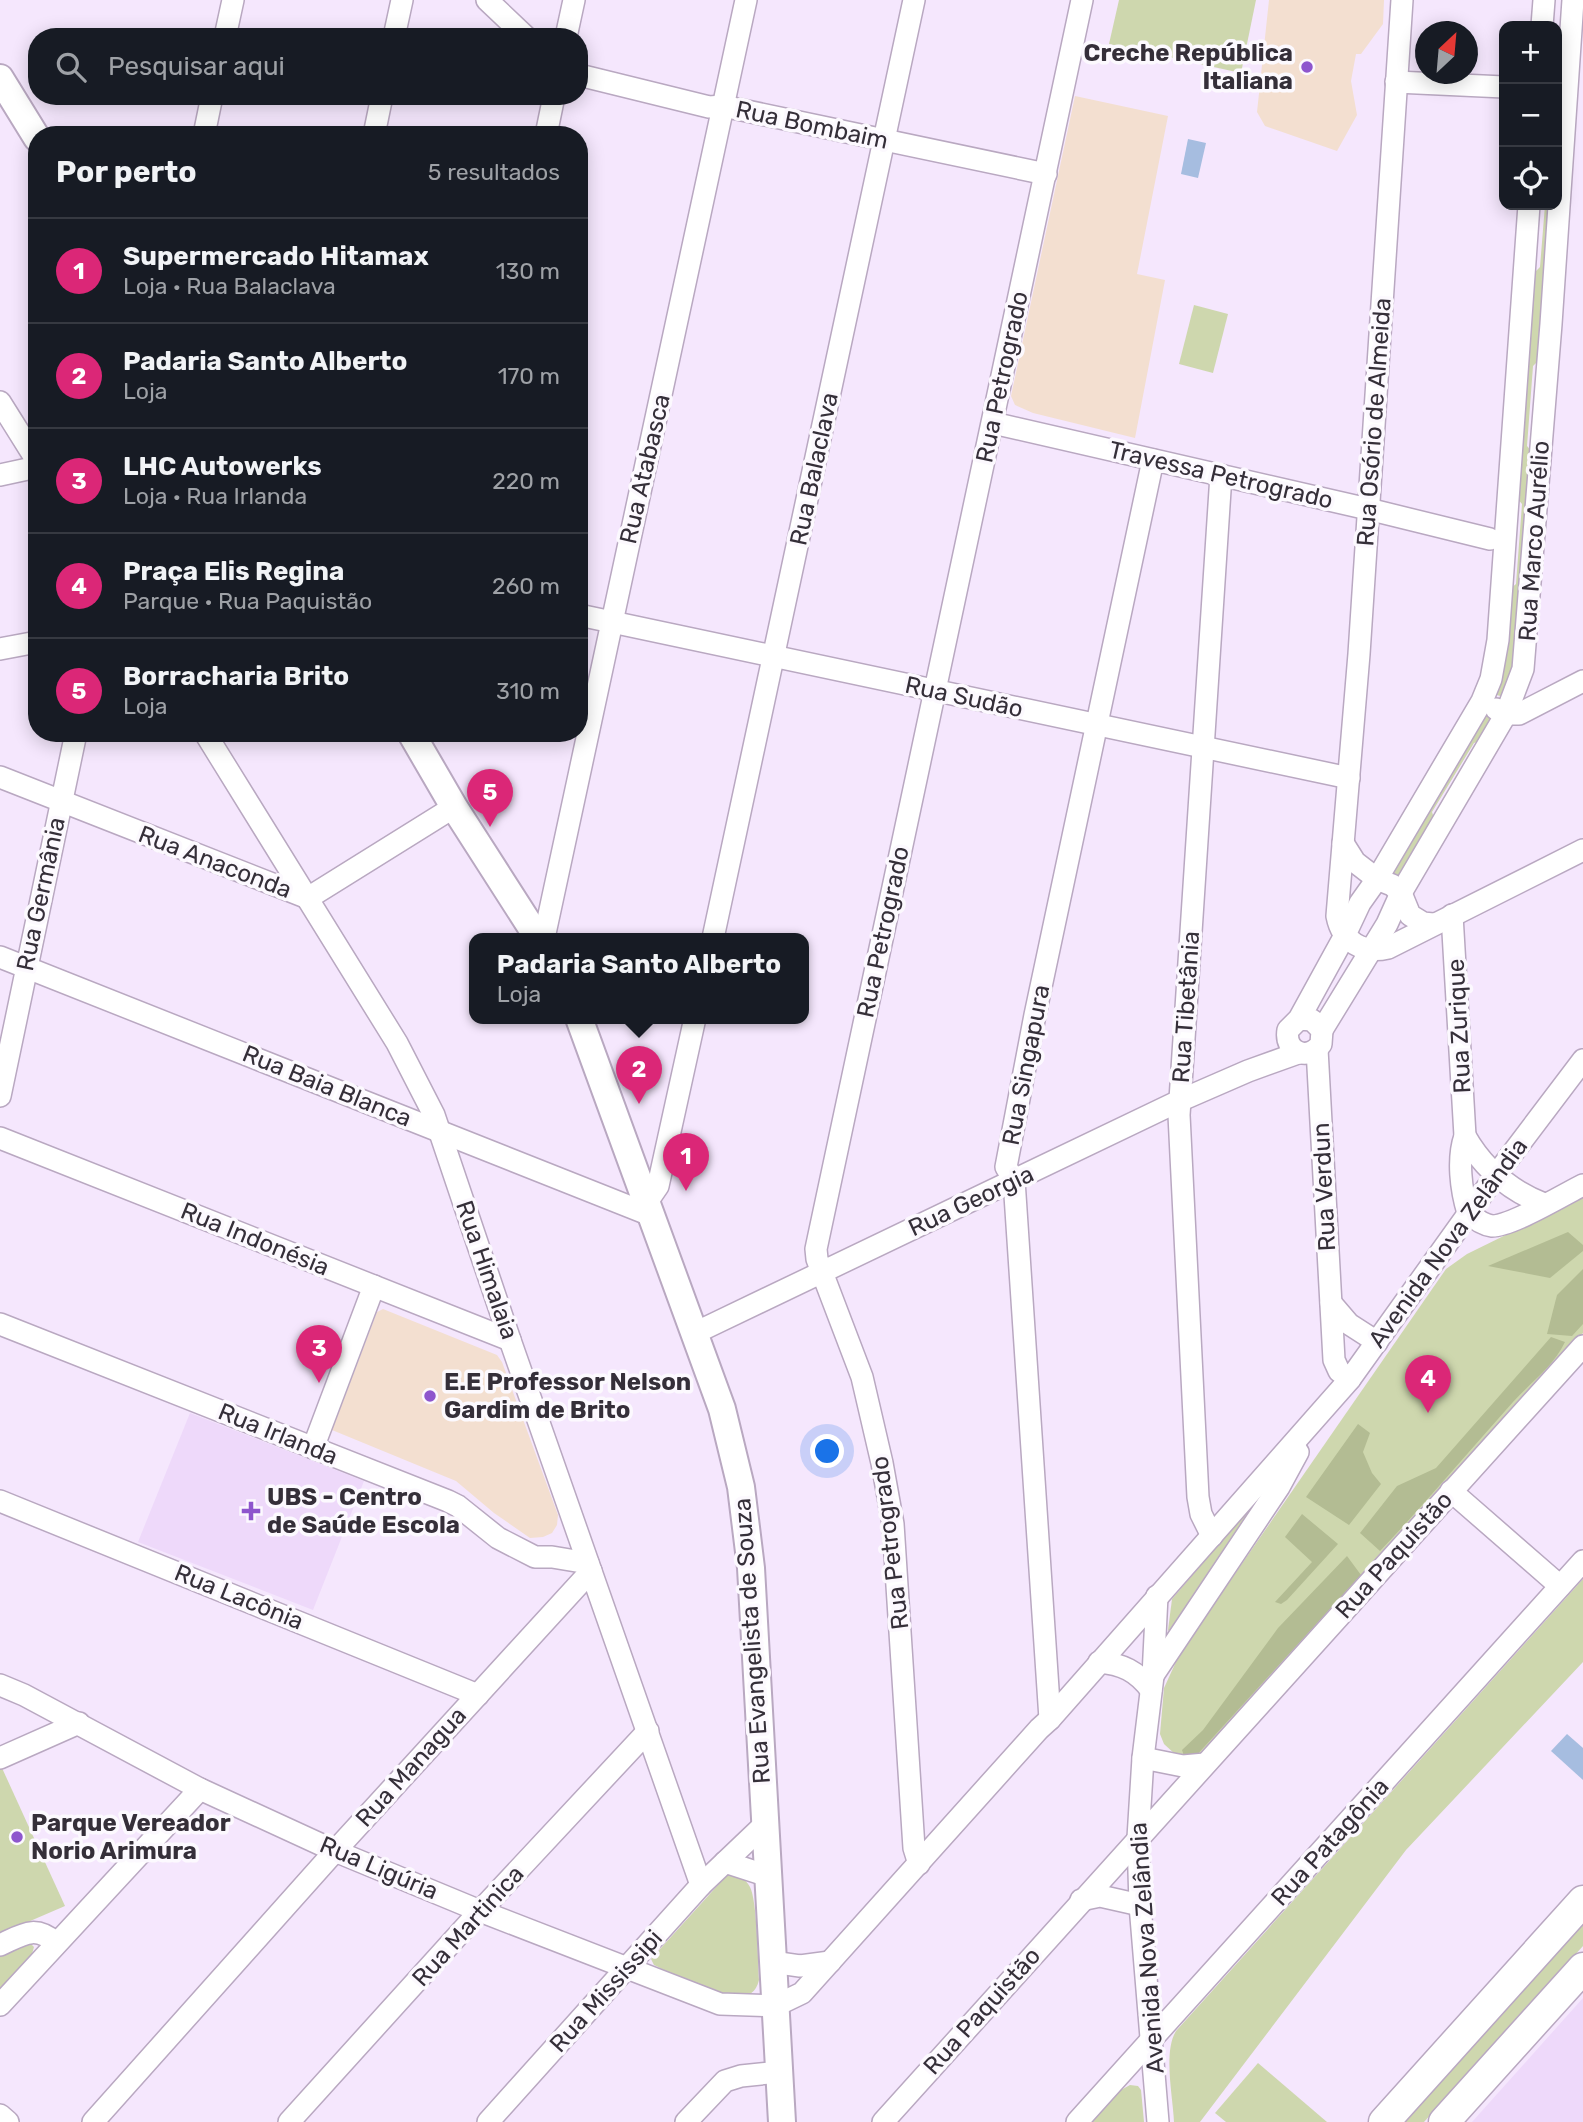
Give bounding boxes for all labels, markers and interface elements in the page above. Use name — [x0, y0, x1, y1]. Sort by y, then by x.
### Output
north arrow — [1415, 21, 1478, 84]
map controls — [1499, 21, 1562, 210]
button: + — [1499, 21, 1562, 84]
search box — [28, 28, 588, 105]
place label: Creche República Italiana — [1084, 39, 1293, 95]
icon: search — [52, 48, 90, 86]
text: Pesquisar aqui — [108, 51, 285, 82]
marker: Creche República Italiana — [1299, 59, 1315, 75]
button: − — [1499, 84, 1562, 147]
street label: Rua Bombaim — [733, 95, 891, 155]
button: locate — [1499, 147, 1562, 210]
text: Por perto — [56, 154, 197, 190]
text: 5 resultados — [428, 158, 560, 186]
text: Supermercado Hitamax — [123, 241, 429, 272]
text: 1 — [73, 257, 85, 285]
text: 130 m — [496, 257, 560, 285]
text: Loja · Rua Balaclava — [123, 272, 336, 300]
street label: Rua Petrogrado — [970, 289, 1034, 465]
street label: Rua Osório de Almeida — [1351, 297, 1397, 547]
text: Padaria Santo Alberto — [123, 346, 407, 377]
text: 2 — [72, 362, 86, 390]
text: 170 m — [498, 362, 560, 390]
text: Loja — [123, 377, 167, 405]
street label: Rua Balaclava — [784, 390, 844, 548]
street label: Rua Atabasca — [614, 391, 676, 547]
street label: Travessa Petrogrado — [1106, 436, 1336, 514]
street label: Rua Marco Aurélio — [1513, 440, 1555, 642]
text: LHC Autowerks — [123, 451, 322, 482]
text: 3 — [71, 467, 87, 495]
text: 220 m — [492, 467, 560, 495]
text: Loja · Rua Irlanda — [123, 482, 307, 510]
text: Praça Elis Regina — [123, 556, 344, 587]
text: 4 — [71, 572, 87, 600]
text: 260 m — [492, 572, 560, 600]
text: Parque · Rua Paquistão — [123, 587, 372, 615]
text: Borracharia Brito — [123, 661, 349, 692]
street label: Rua Sudão — [902, 671, 1026, 723]
text: 5 — [72, 677, 86, 705]
text: 310 m — [496, 677, 560, 705]
text: Loja — [123, 692, 167, 720]
pin: 5 — [467, 769, 513, 827]
street label: Rua Germânia — [11, 815, 71, 973]
street label: Rua Anaconda — [135, 820, 295, 904]
street label: Rua Petrogrado — [851, 844, 915, 1020]
street label: Rua Tibetânia — [1167, 930, 1205, 1084]
popup — [469, 933, 809, 1024]
text: Padaria Santo Alberto — [497, 949, 781, 980]
street label: Rua Zurique — [1441, 958, 1477, 1094]
text: Loja — [497, 980, 541, 1008]
street label: Rua Singapura — [997, 982, 1055, 1148]
street label: Rua Baia Blanca — [238, 1039, 416, 1133]
pin: 2 — [616, 1046, 662, 1104]
street label: Rua Verdun — [1307, 1122, 1341, 1252]
pin: 1 — [663, 1133, 709, 1191]
street label: Avenida Nova Zelândia — [1363, 1133, 1533, 1353]
street label: Rua Georgia — [904, 1160, 1038, 1242]
street label: Rua Indonésia — [177, 1196, 333, 1282]
street label: Rua Himalaia — [450, 1197, 524, 1343]
pin: 3 — [296, 1325, 342, 1383]
pin: 4 — [1405, 1355, 1451, 1413]
place label: E.E Professor Nelson Gardim de Brito — [444, 1368, 691, 1424]
marker: E.E Professor Nelson Gardim de Brito — [422, 1388, 438, 1404]
street label: Rua Irlanda — [214, 1397, 342, 1471]
your location — [810, 1434, 844, 1468]
street label: Rua Petrogrado — [865, 1455, 915, 1631]
place label: UBS - Centro de Saúde Escola — [267, 1483, 460, 1539]
street label: Rua Paquistão — [1330, 1486, 1458, 1624]
street label: Rua Evangelista de Souza — [728, 1497, 776, 1785]
marker: UBS - Centro de Saúde Escola — [241, 1501, 261, 1521]
street label: Rua Lacônia — [170, 1558, 308, 1636]
street label: Rua Managua — [350, 1701, 472, 1833]
street label: Rua Patagônia — [1265, 1772, 1395, 1912]
place label: Parque Vereador Norio Arimura — [31, 1809, 231, 1865]
street label: Avenida Nova Zelândia — [1124, 1821, 1170, 2075]
marker: Parque Vereador Norio Arimura — [9, 1829, 25, 1845]
street label: Rua Ligúria — [316, 1831, 442, 1905]
street label: Rua Martinica — [406, 1860, 530, 1992]
street label: Rua Mississipi — [544, 1924, 668, 2058]
street label: Rua Paquistão — [918, 1942, 1046, 2080]

